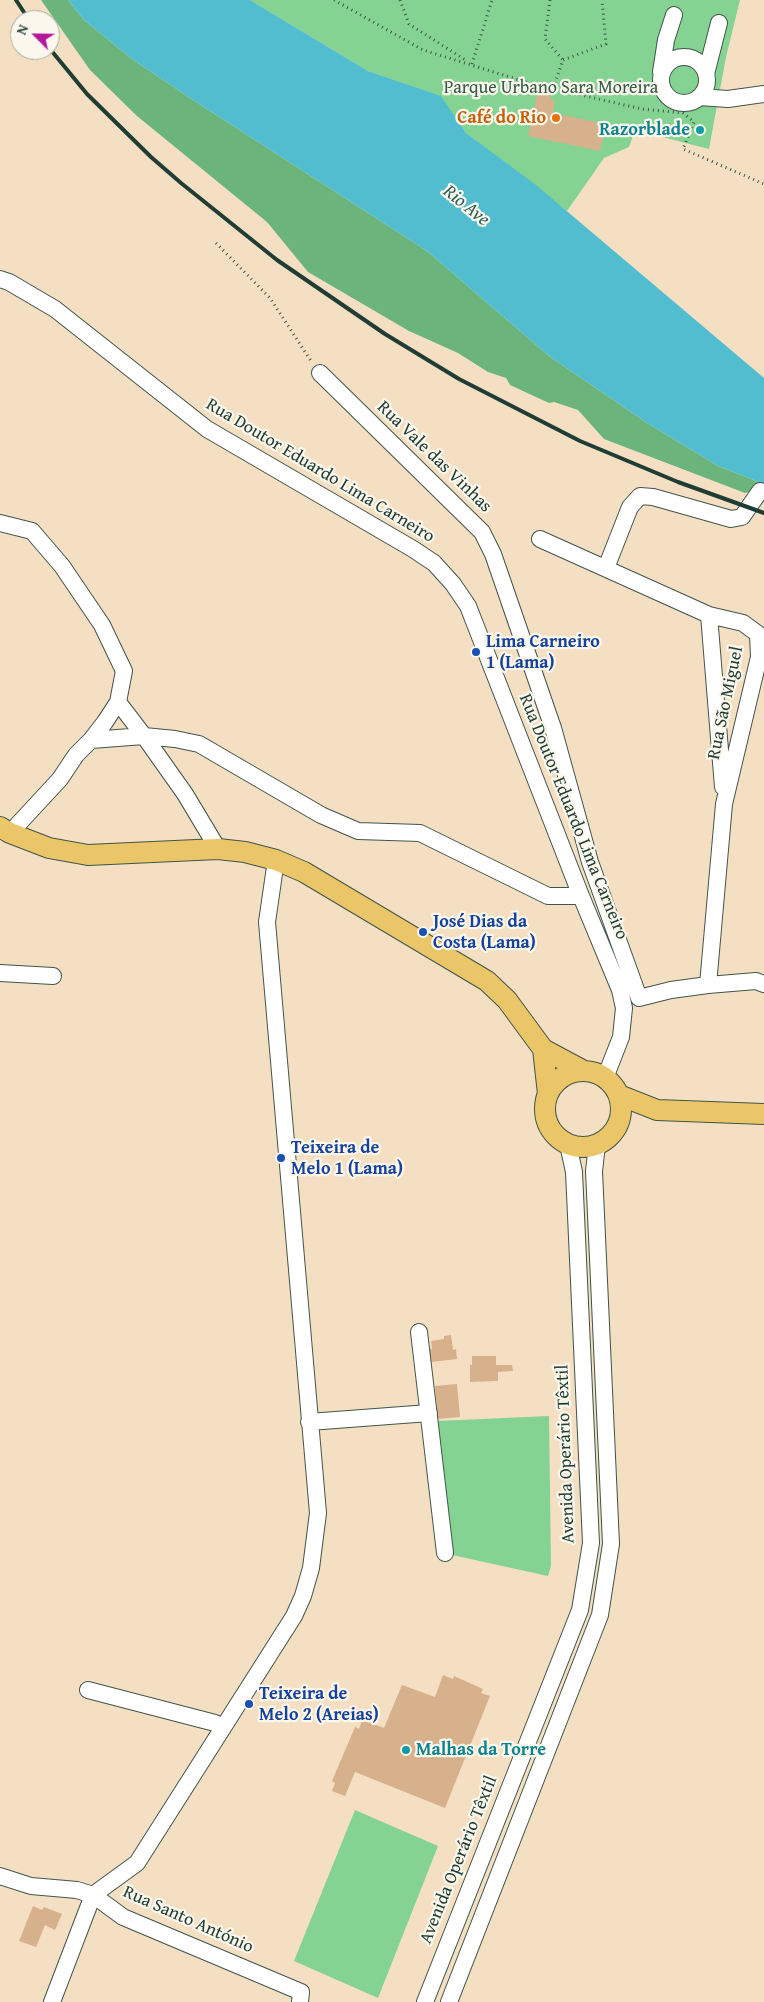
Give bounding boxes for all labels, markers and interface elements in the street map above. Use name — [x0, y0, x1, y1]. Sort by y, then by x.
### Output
north arrow — [10, 10, 60, 60]
text: N — [11, 21, 33, 38]
park label: Parque Urbano Sara Moreira — [444, 77, 658, 99]
place label: Café do Rio — [457, 107, 546, 129]
marker: Café do Rio — [550, 112, 562, 124]
place label: Razorblade — [599, 119, 690, 141]
marker: Razorblade — [694, 124, 706, 136]
water label: Rio Ave — [438, 180, 494, 232]
street label: Rua Doutor Eduardo Lima Carneiro — [202, 394, 438, 548]
street label: Rua Vale das Vinhas — [372, 397, 496, 517]
place label: Lima Carneiro 1 (Lama) — [486, 631, 600, 674]
street label: Rua São Miguel — [703, 645, 749, 761]
marker: Lima Carneiro 1 (Lama) — [470, 646, 482, 658]
street label: Rua Doutor Eduardo Lima Carneiro — [514, 691, 632, 943]
place label: José Dias da Costa (Lama) — [433, 911, 536, 954]
marker: José Dias da Costa (Lama) — [417, 926, 429, 938]
place label: Teixeira de Melo 1 (Lama) — [291, 1137, 403, 1180]
marker: Teixeira de Melo 1 (Lama) — [275, 1152, 287, 1164]
street label: Avenida Operário Têxtil — [552, 1364, 580, 1544]
place label: Teixeira de Melo 2 (Areias) — [259, 1683, 379, 1726]
marker: Teixeira de Melo 2 (Areias) — [243, 1698, 255, 1710]
place label: Malhas da Torre — [416, 1739, 546, 1761]
marker: Malhas da Torre — [400, 1744, 412, 1756]
street label: Avenida Operário Têxtil — [415, 1773, 503, 1947]
street label: Rua Santo António — [119, 1882, 257, 1958]

